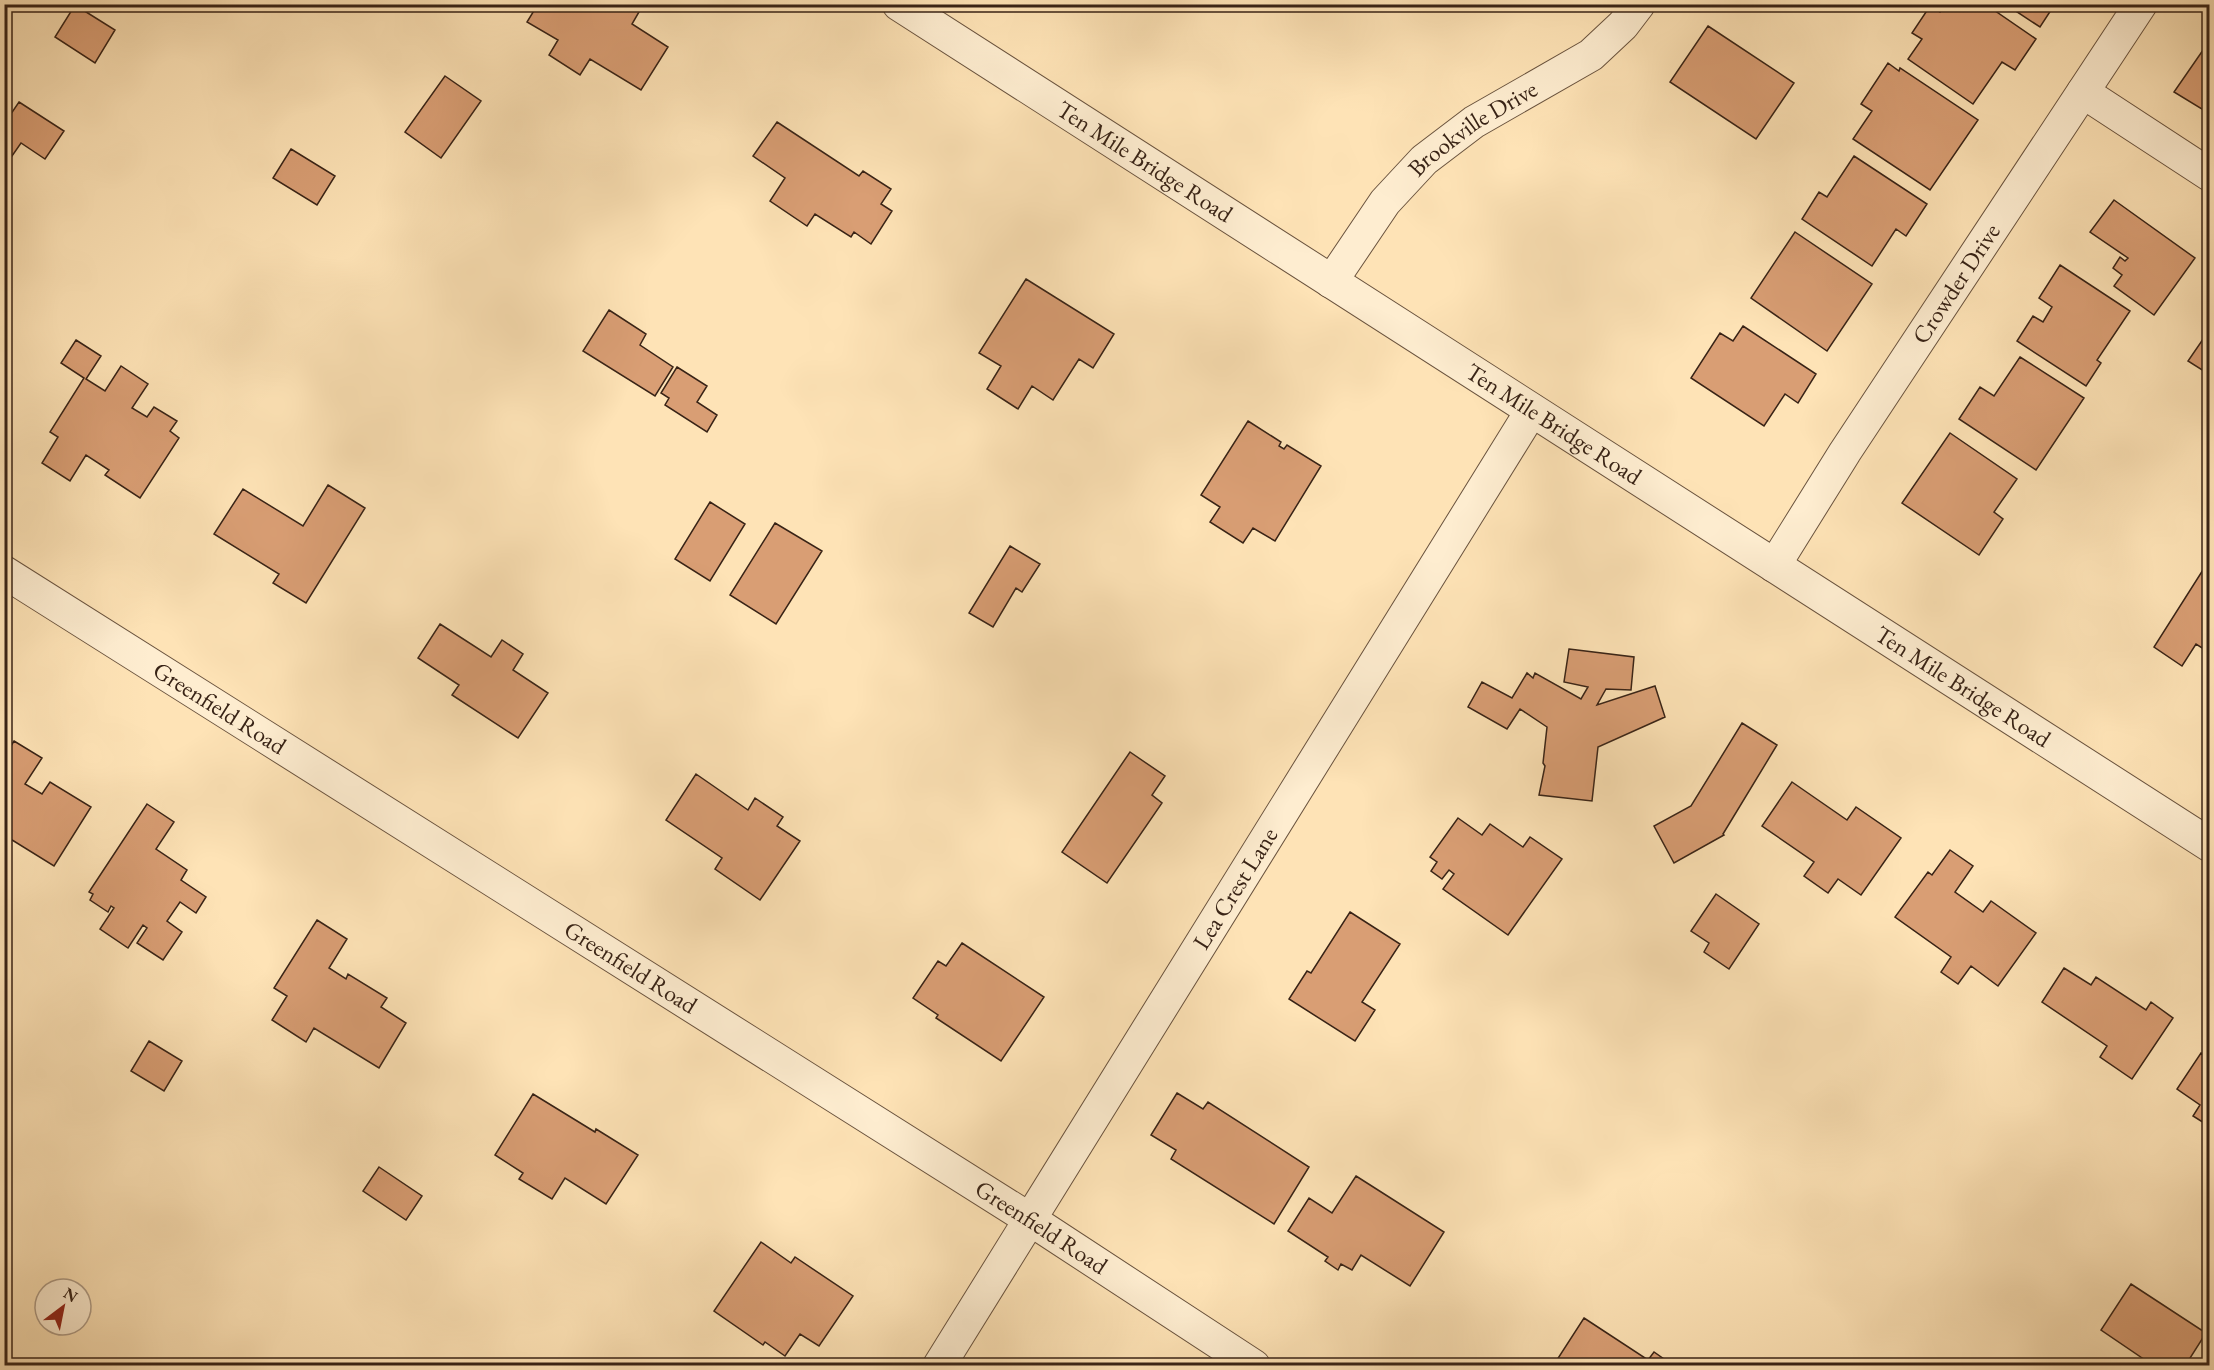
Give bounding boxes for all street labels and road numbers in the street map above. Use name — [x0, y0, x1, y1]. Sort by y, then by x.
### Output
street label: Brookville Drive — [1401, 73, 1543, 183]
street label: Ten Mile Bridge Road — [1051, 93, 1240, 230]
street label: Crowder Drive — [1905, 217, 2007, 350]
street label: Ten Mile Bridge Road — [1460, 356, 1649, 492]
street label: Ten Mile Bridge Road — [1869, 618, 2058, 754]
street label: Greenfield Road — [148, 654, 293, 762]
street label: Lea Crest Lane — [1185, 821, 1284, 955]
street label: Greenfield Road — [559, 913, 704, 1021]
street label: Greenfield Road — [970, 1173, 1114, 1281]

